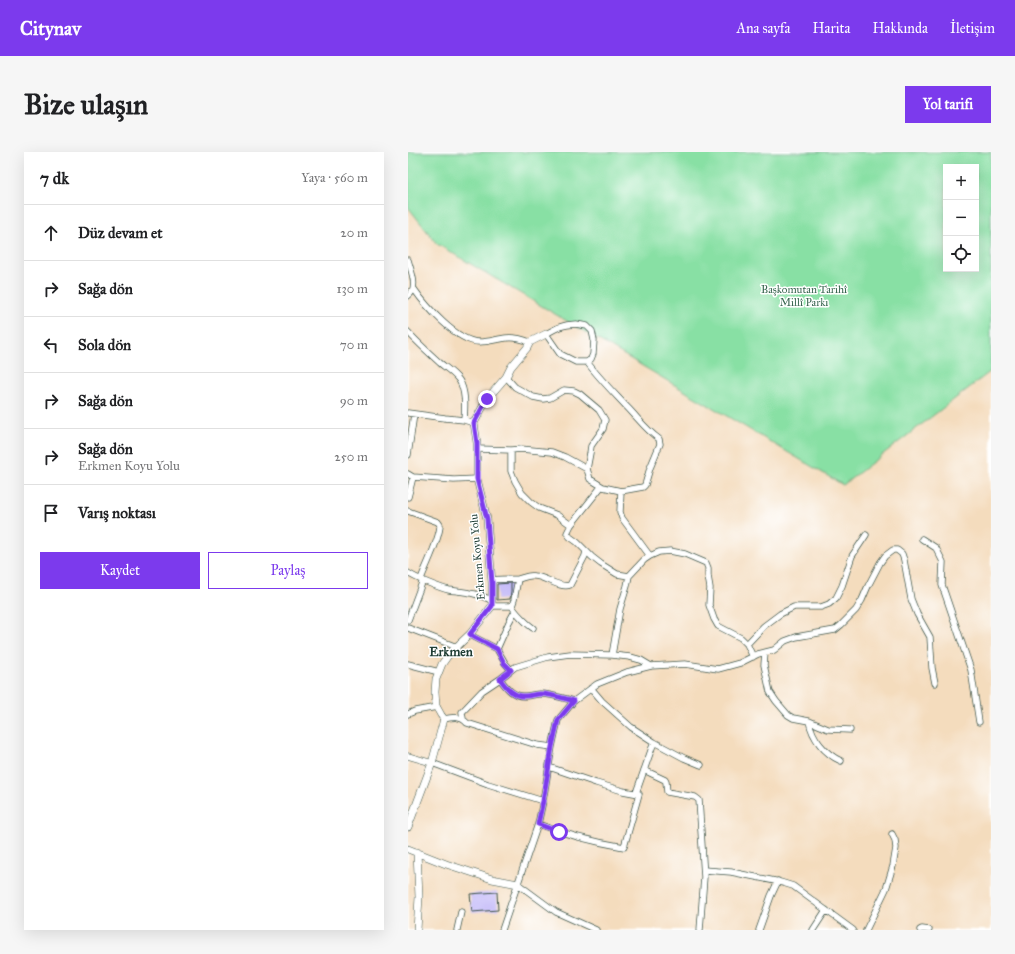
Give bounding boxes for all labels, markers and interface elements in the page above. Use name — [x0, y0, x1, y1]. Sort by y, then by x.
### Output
text: Citynav — [20, 17, 81, 40]
text: Ana sayfa — [737, 20, 790, 37]
text: Harita — [812, 20, 850, 37]
text: Hakkında — [872, 20, 928, 37]
text: İletişim — [950, 20, 995, 37]
button: Yol tarifi — [905, 86, 991, 123]
text: Bize ulaşın — [24, 87, 148, 122]
map controls — [943, 164, 979, 272]
button: + — [943, 164, 979, 200]
text: 7 dk — [40, 168, 69, 189]
text: Yaya · 560 m — [301, 170, 368, 186]
button: − — [943, 200, 979, 236]
icon: ahead — [40, 222, 62, 244]
text: Düz devam et — [78, 224, 163, 242]
text: 20 m — [340, 225, 368, 241]
button: locate — [943, 236, 979, 272]
icon: right — [40, 278, 62, 300]
text: Sağa dön — [78, 280, 133, 298]
text: 130 m — [336, 281, 368, 297]
park label: Başkomutan Tarihî Millî Parkı — [761, 283, 847, 309]
icon: left — [40, 334, 62, 356]
text: Sola dön — [78, 336, 131, 354]
text: 70 m — [340, 337, 368, 353]
icon: right — [40, 390, 62, 412]
route end — [478, 390, 496, 408]
text: Sağa dön — [78, 392, 133, 410]
text: 90 m — [340, 393, 368, 409]
text: Sağa dön — [78, 440, 133, 458]
icon: right — [40, 446, 62, 468]
text: 250 m — [334, 449, 368, 465]
text: Erkmen Koyu Yolu — [78, 458, 180, 474]
icon: arrive — [40, 502, 62, 524]
text: Varış noktası — [78, 504, 156, 522]
street label: Erkmen Koyu Yolu — [467, 513, 488, 600]
button: Kaydet — [40, 552, 200, 589]
button: Paylaş — [208, 552, 368, 589]
district label: Erkmen — [429, 644, 473, 660]
route start — [550, 823, 568, 841]

